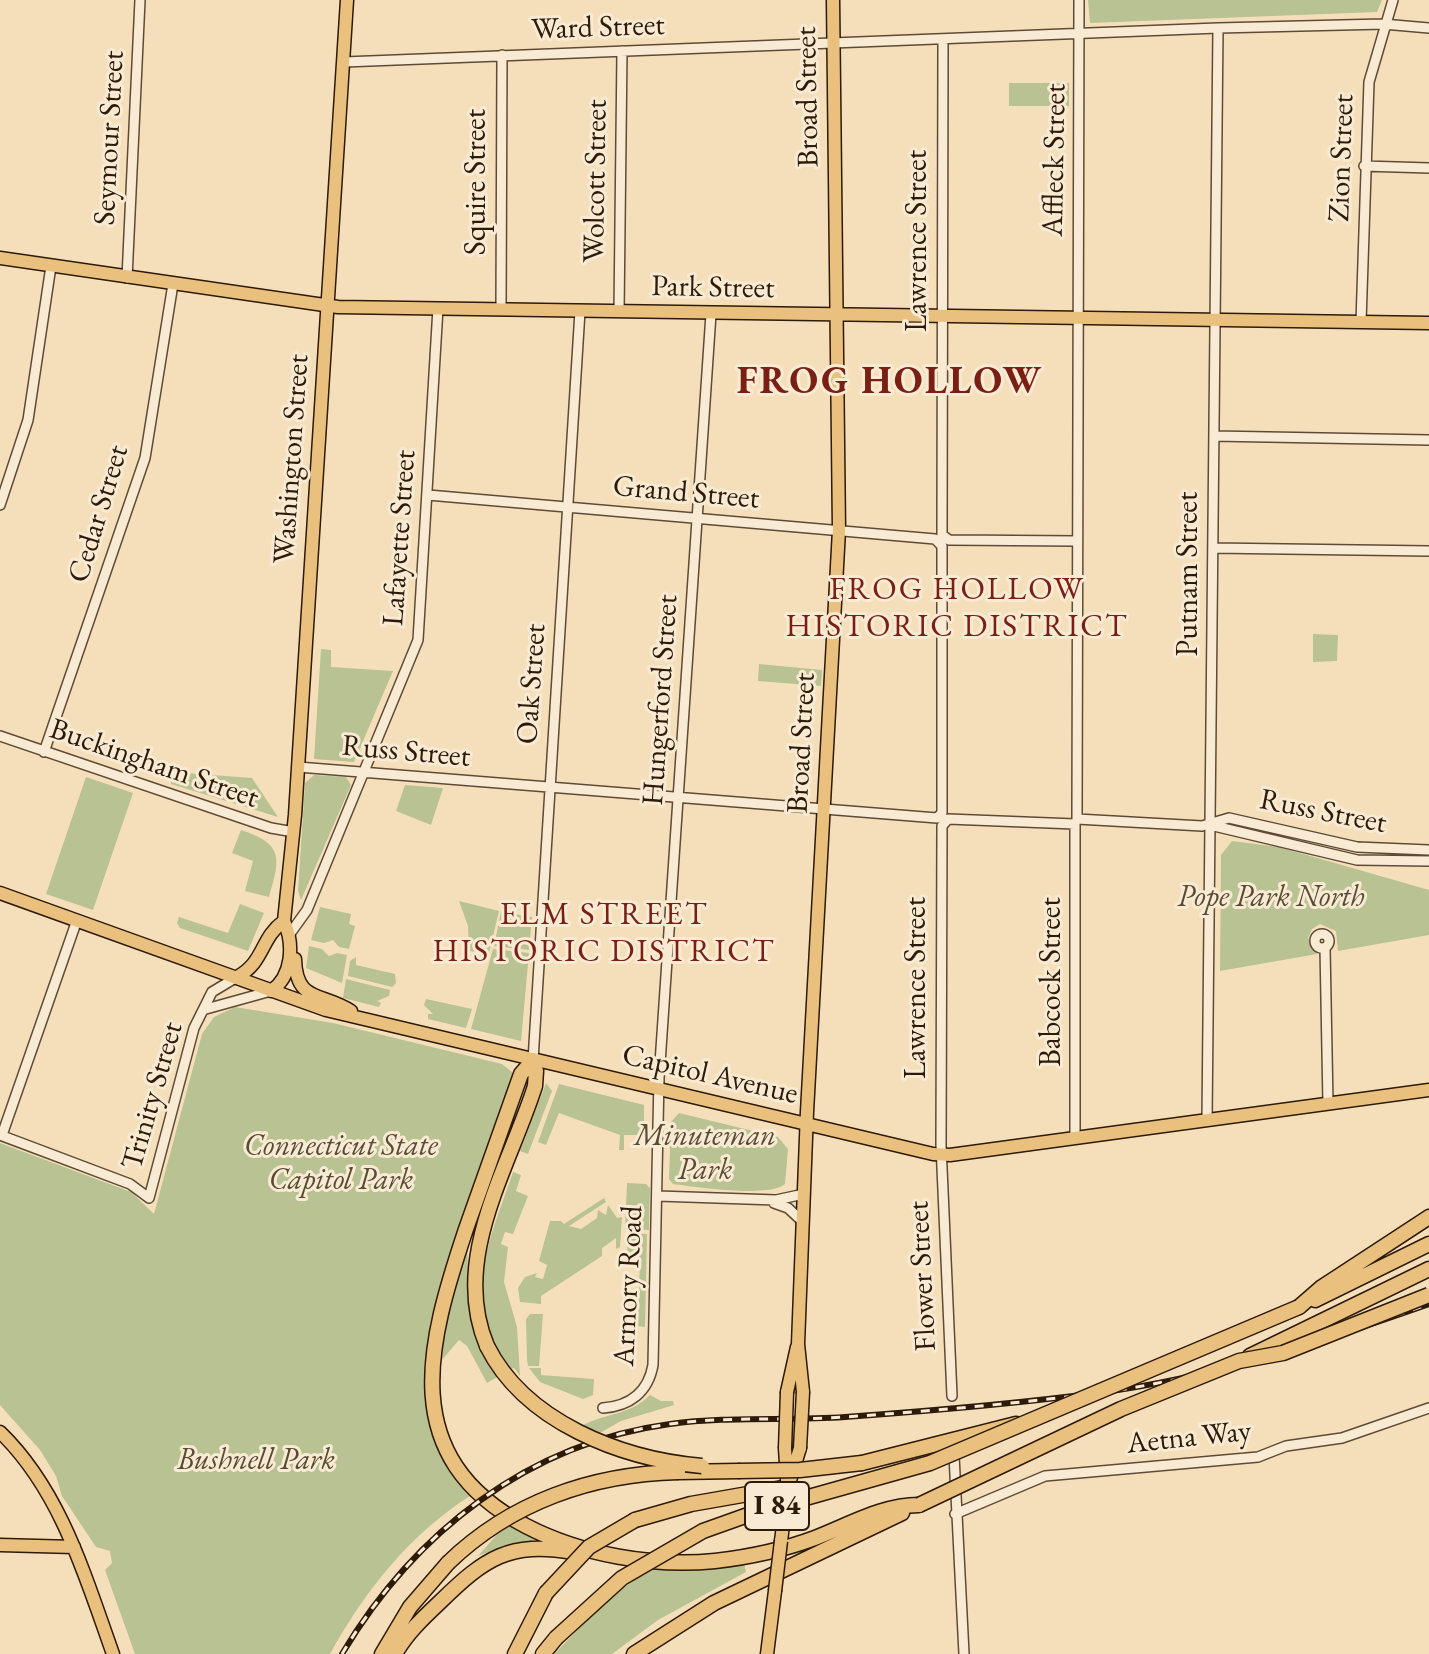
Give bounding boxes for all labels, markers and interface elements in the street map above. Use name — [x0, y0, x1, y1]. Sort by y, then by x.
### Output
street label: Ward Street — [531, 8, 665, 48]
street label: Broad Street — [789, 26, 827, 168]
street label: Seymour Street — [87, 50, 133, 226]
street label: Affleck Street — [1036, 83, 1074, 237]
street label: Zion Street — [1322, 93, 1362, 223]
street label: Wolcott Street — [577, 99, 615, 263]
street label: Squire Street — [459, 109, 495, 255]
street label: Lawrence Street — [900, 150, 936, 332]
street label: Park Street — [651, 269, 775, 307]
street label: Washington Street — [267, 353, 317, 565]
district label: FROG HOLLOW — [737, 360, 1043, 406]
street label: Cedar Street — [61, 441, 137, 587]
street label: Lafayette Street — [376, 449, 424, 627]
street label: Grand Street — [611, 469, 761, 517]
street label: Putnam Street — [1171, 492, 1207, 656]
district label: FROG HOLLOW HISTORIC DISTRICT — [786, 571, 1128, 646]
street label: Hungerford Street — [636, 593, 686, 807]
street label: Oak Street — [510, 622, 554, 746]
street label: Broad Street — [780, 672, 824, 814]
street label: Buckingham Street — [45, 711, 263, 817]
street label: Russ Street — [340, 728, 472, 776]
street label: Russ Street — [1257, 782, 1389, 842]
park label: Pope Park North — [1177, 880, 1365, 916]
district label: ELM STREET HISTORIC DISTRICT — [433, 896, 775, 971]
street label: Lawrence Street — [899, 897, 935, 1079]
street label: Babcock Street — [1034, 897, 1070, 1067]
street label: Trinity Street — [115, 1018, 191, 1174]
street label: Capitol Avenue — [619, 1037, 801, 1113]
park label: Minuteman Park — [634, 1119, 776, 1190]
park label: Connecticut State Capitol Park — [244, 1129, 438, 1200]
street label: Flower Street — [901, 1200, 945, 1352]
street label: Armory Road — [607, 1205, 651, 1367]
street label: Aetna Way — [1125, 1414, 1253, 1462]
park label: Bushnell Park — [177, 1443, 335, 1479]
road number: I 84 — [745, 1482, 809, 1530]

